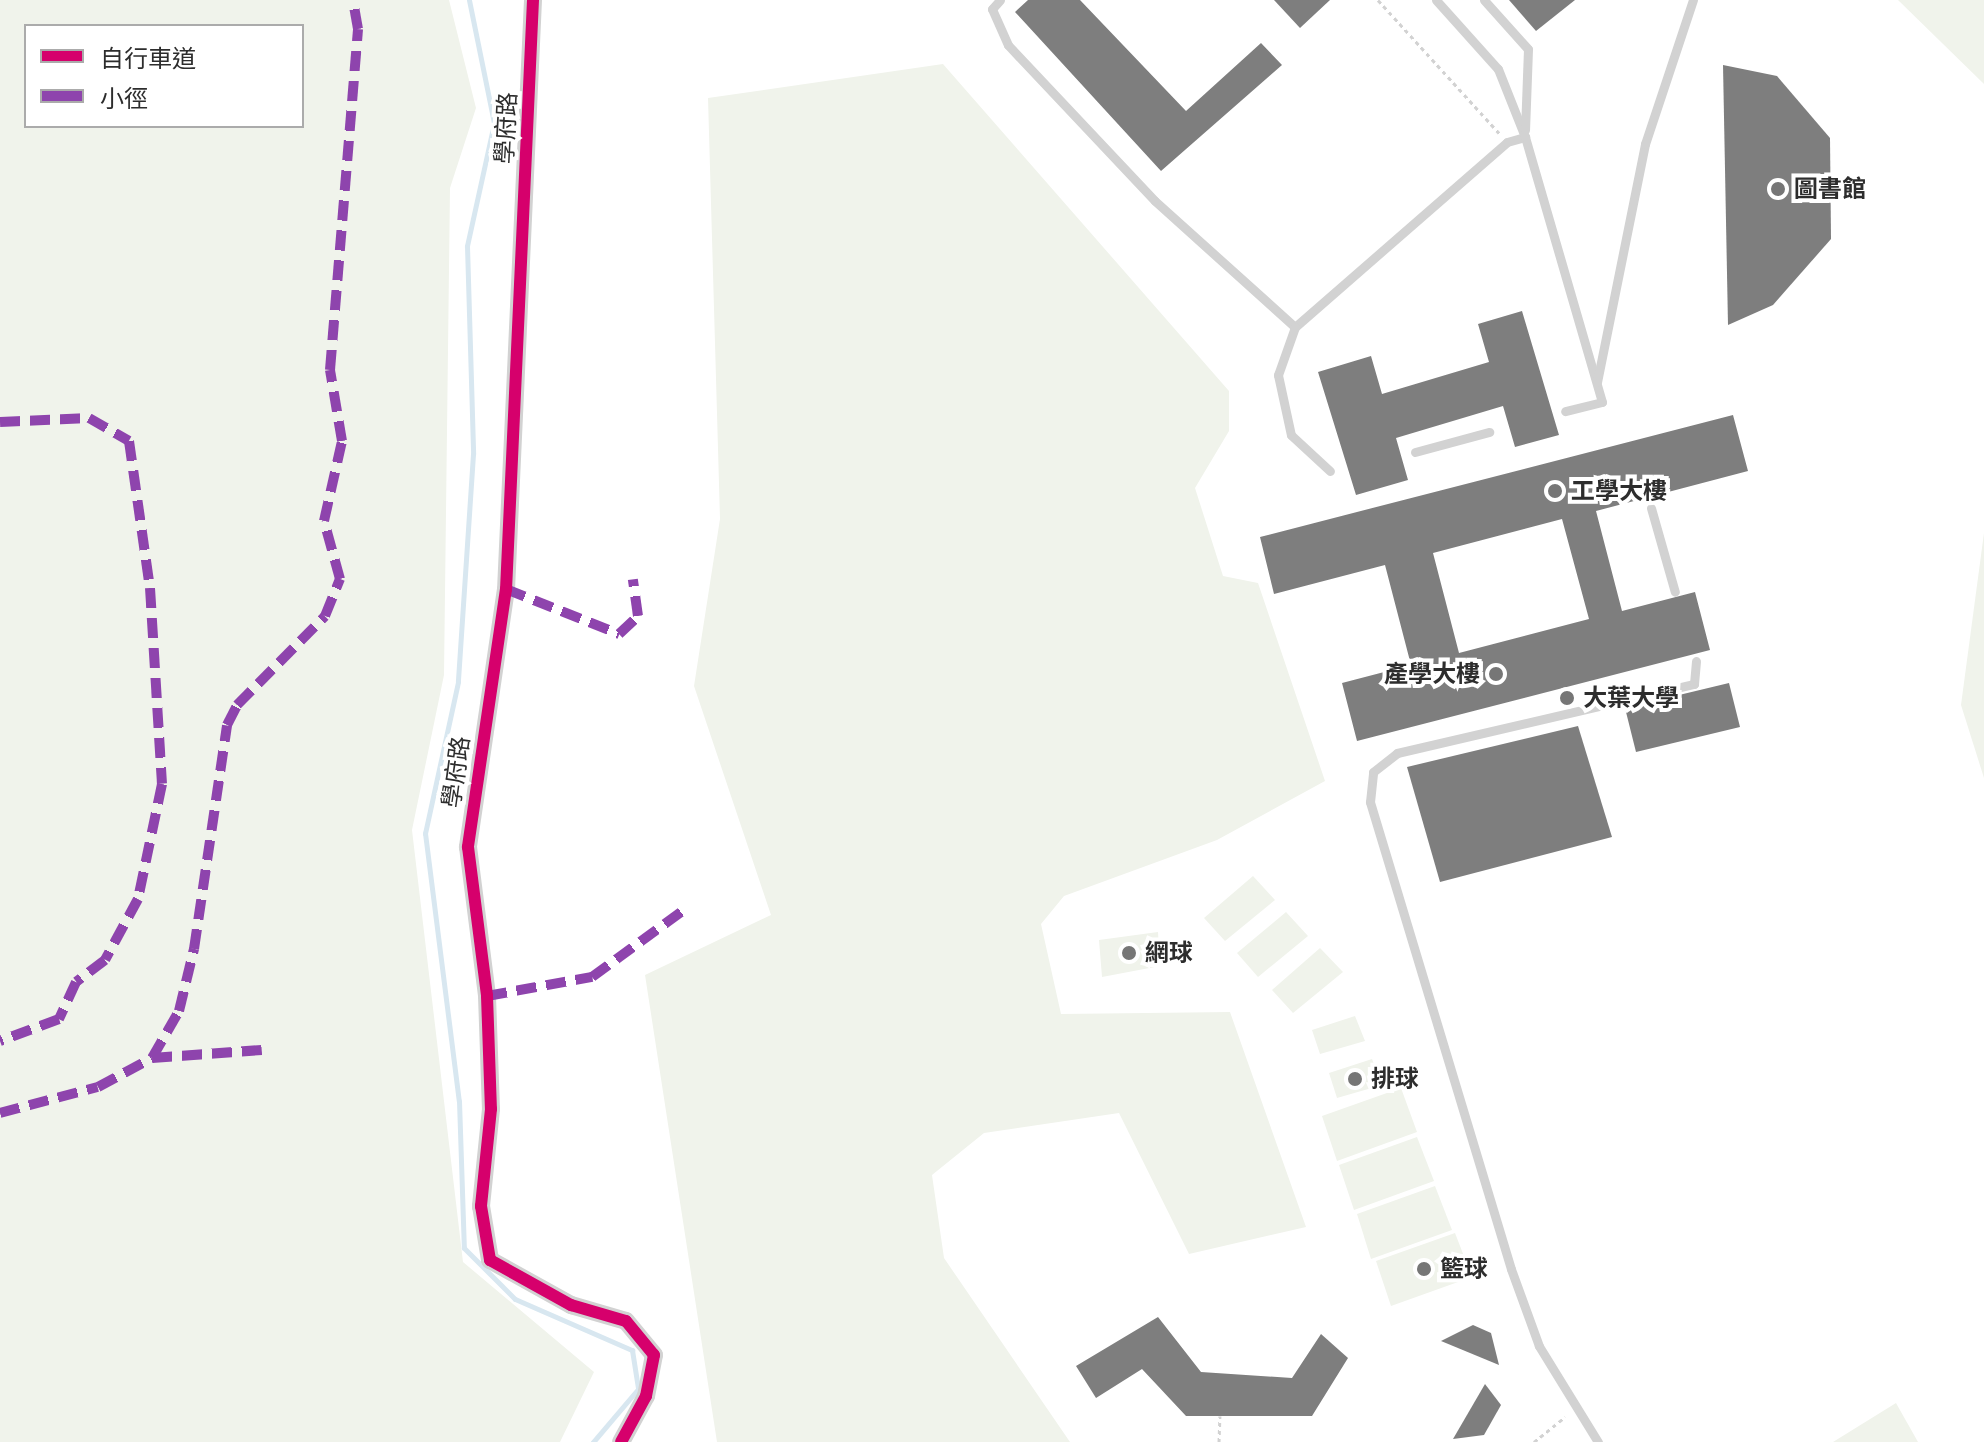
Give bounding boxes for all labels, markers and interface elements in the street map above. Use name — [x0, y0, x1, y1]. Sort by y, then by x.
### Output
legend — [24, 24, 304, 128]
text: 自行車道 — [100, 42, 196, 74]
text: 小徑 — [100, 82, 148, 114]
street label: 學府路 — [490, 91, 522, 165]
place label: 圖書館 — [1794, 175, 1866, 203]
marker: 圖書館 — [1769, 180, 1787, 198]
place label: 工學大樓 — [1571, 477, 1667, 505]
marker: 工學大樓 — [1546, 482, 1564, 500]
place label: 產學大樓 — [1384, 660, 1480, 688]
marker: 產學大樓 — [1487, 665, 1505, 683]
place label: 大葉大學 — [1583, 684, 1679, 712]
marker: 大葉大學 — [1558, 689, 1576, 707]
street label: 學府路 — [437, 734, 475, 810]
place label: 網球 — [1145, 939, 1193, 967]
marker: 網球 — [1120, 944, 1138, 962]
place label: 排球 — [1371, 1065, 1419, 1093]
marker: 排球 — [1346, 1070, 1364, 1088]
place label: 籃球 — [1440, 1255, 1488, 1283]
marker: 籃球 — [1415, 1260, 1433, 1278]

